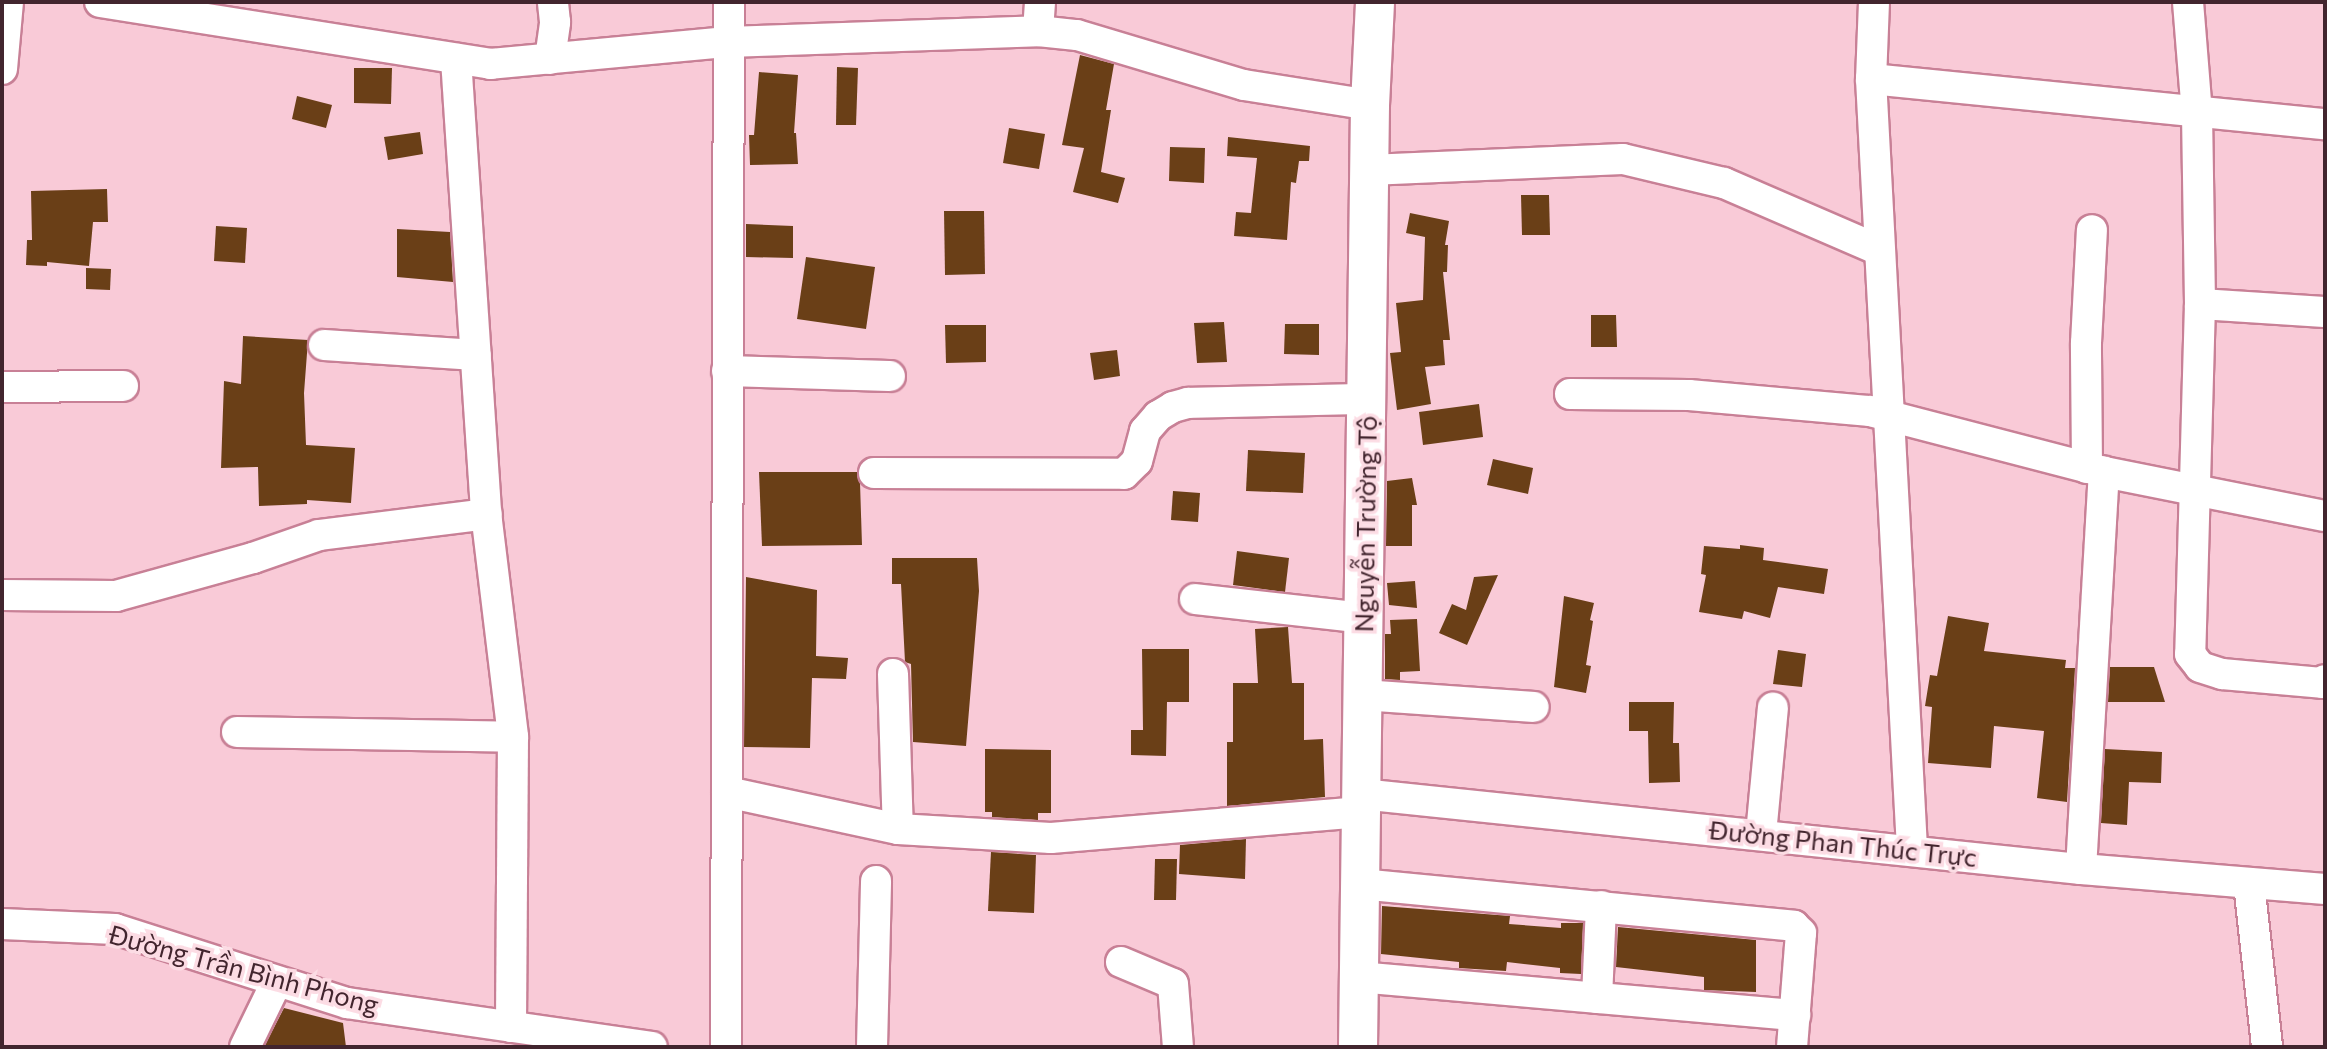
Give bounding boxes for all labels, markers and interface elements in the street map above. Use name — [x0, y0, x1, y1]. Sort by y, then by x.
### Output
street label: Nguyễn Trường Tộ — [1348, 415, 1382, 633]
street label: Đường Phan Thúc Trực — [1708, 813, 1978, 873]
street label: Đường Trần Bình Phong — [106, 918, 382, 1020]

